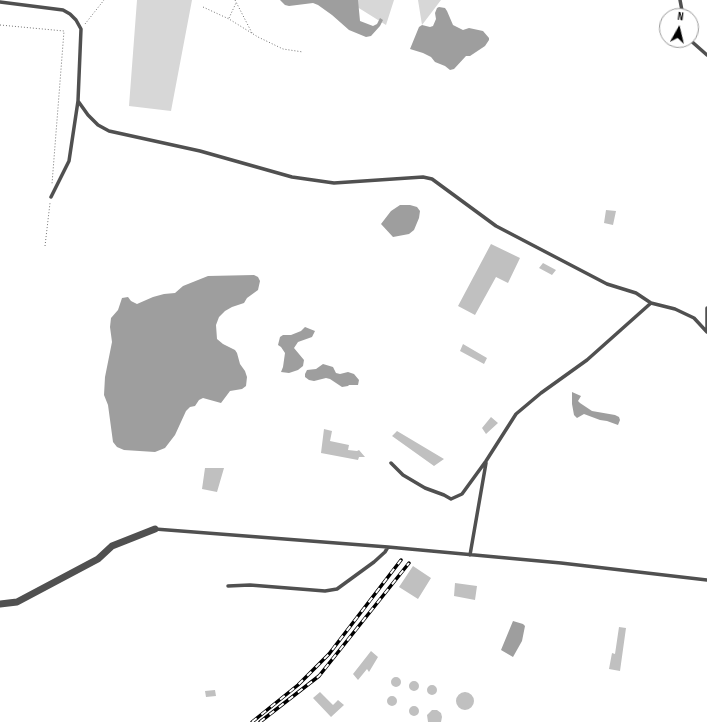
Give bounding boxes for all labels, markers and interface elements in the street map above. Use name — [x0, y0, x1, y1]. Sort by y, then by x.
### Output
north arrow — [659, 8, 699, 48]
text: N — [677, 10, 684, 23]

